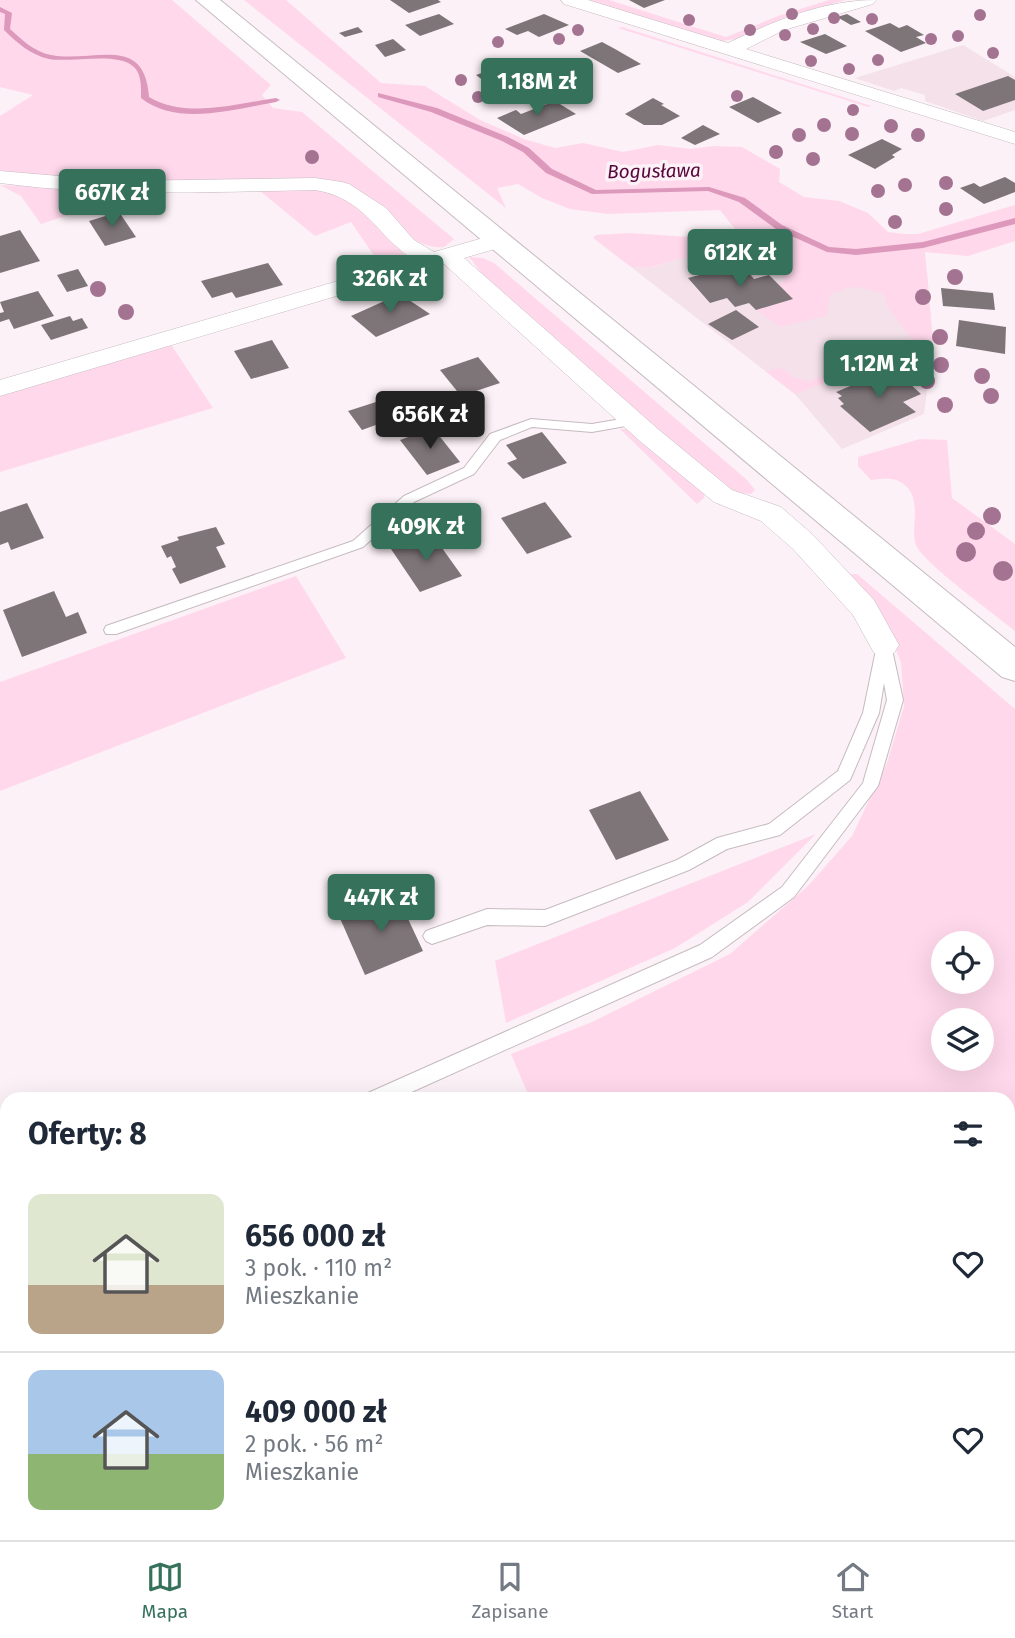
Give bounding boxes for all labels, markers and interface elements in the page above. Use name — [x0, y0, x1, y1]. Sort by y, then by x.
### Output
pin: 1.18M zł — [465, 58, 609, 118]
text: 1.18M zł — [497, 67, 577, 95]
water label: Bogusława — [607, 159, 701, 183]
pin: 667K zł — [47, 170, 177, 229]
text: 667K zł — [75, 178, 149, 206]
pin: 612K zł — [675, 230, 805, 289]
text: 612K zł — [704, 238, 776, 266]
pin: 326K zł — [325, 256, 455, 315]
text: 326K zł — [352, 264, 428, 292]
pin: 1.12M zł — [807, 340, 951, 400]
text: 1.12M zł — [840, 349, 918, 377]
pin: 656K zł — [365, 392, 495, 451]
text: 656K zł — [392, 400, 468, 428]
pin: 409K zł — [361, 504, 491, 563]
text: 409K zł — [387, 512, 465, 540]
pin: 447K zł — [316, 874, 446, 934]
text: 447K zł — [344, 883, 418, 911]
map controls — [931, 931, 994, 1071]
button: locate — [931, 931, 994, 994]
button: layers — [931, 1008, 994, 1071]
icon: filters — [949, 1115, 987, 1153]
text: Oferty: 8 — [28, 1116, 147, 1152]
text: 656 000 zł — [245, 1218, 386, 1254]
icon: home — [84, 1222, 168, 1306]
icon: heart — [949, 1245, 987, 1283]
text: 3 pok. · 110 m² — [245, 1254, 392, 1282]
text: Mieszkanie — [245, 1282, 359, 1310]
text: 409 000 zł — [245, 1394, 387, 1430]
icon: home — [84, 1398, 168, 1482]
icon: heart — [949, 1421, 987, 1459]
text: 2 pok. · 56 m² — [245, 1430, 383, 1458]
text: Mieszkanie — [245, 1458, 359, 1486]
tab: Mapa — [142, 1558, 188, 1623]
tab: Zapisane — [471, 1558, 549, 1623]
tab: Start — [832, 1558, 873, 1623]

